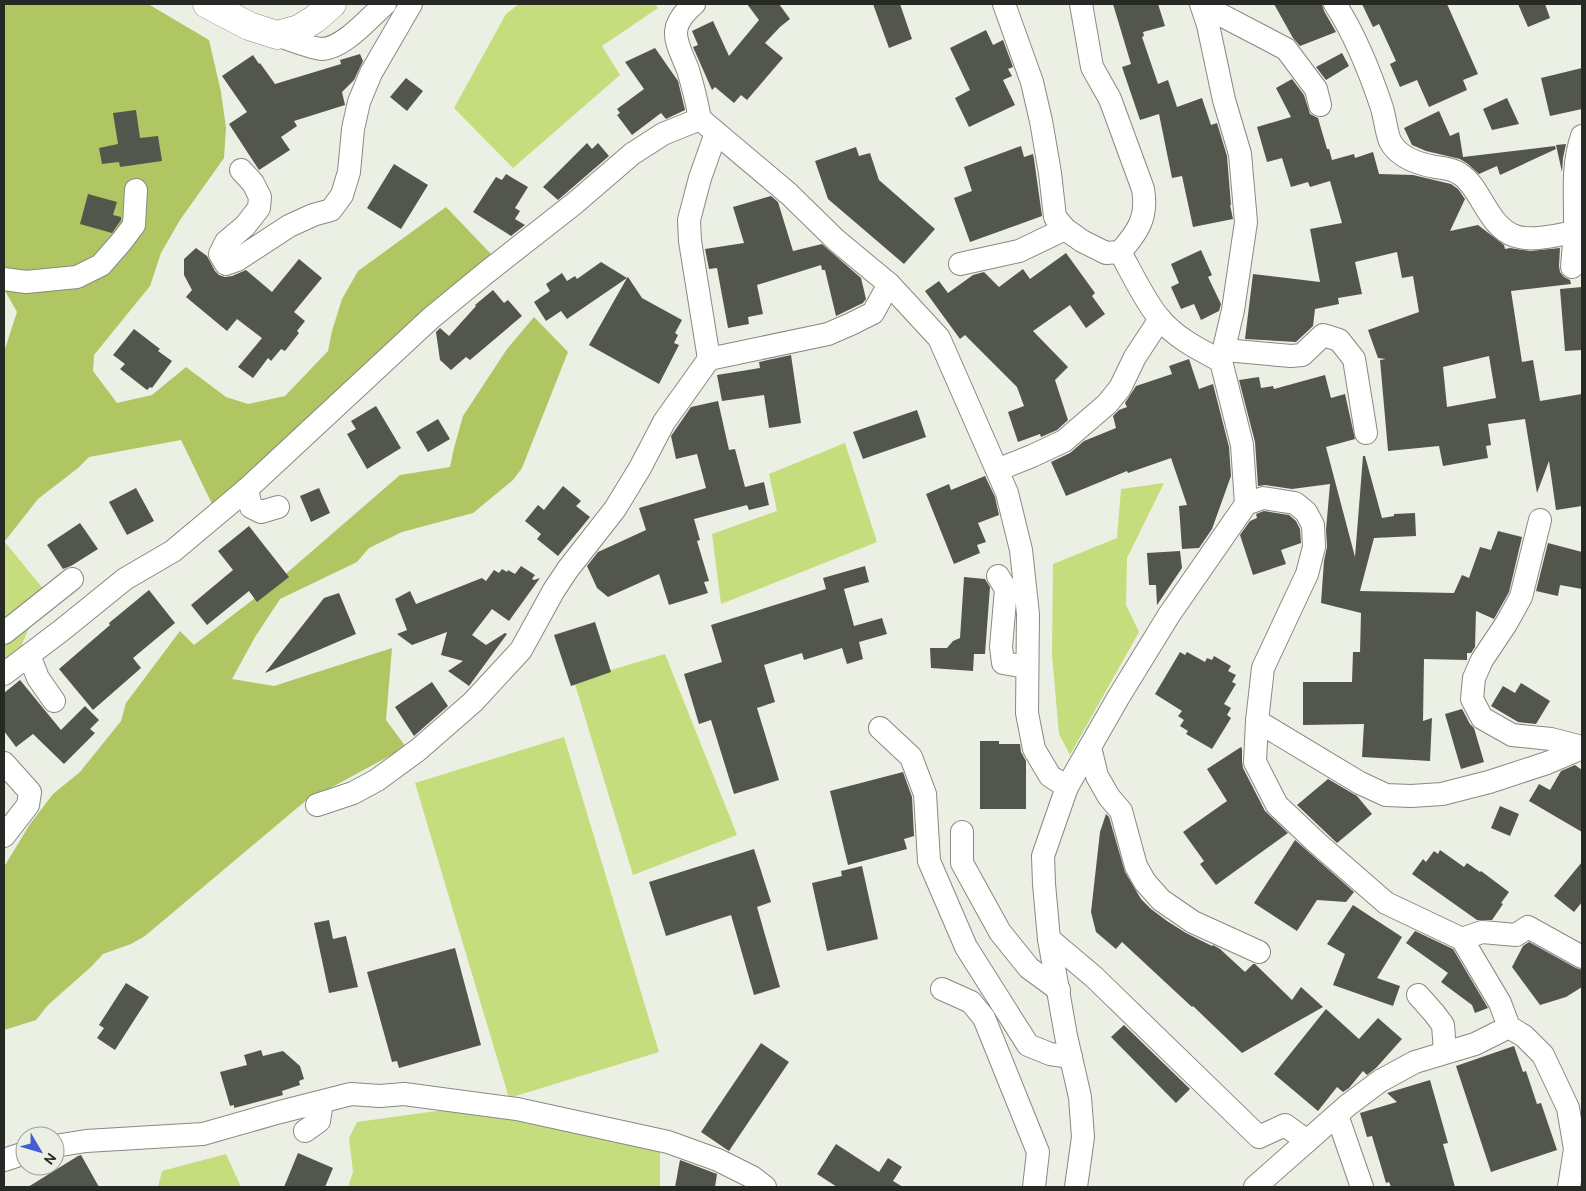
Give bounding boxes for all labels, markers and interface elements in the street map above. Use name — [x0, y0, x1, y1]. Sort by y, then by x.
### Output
north arrow — [15, 1126, 65, 1176]
text: N — [41, 1150, 60, 1168]

